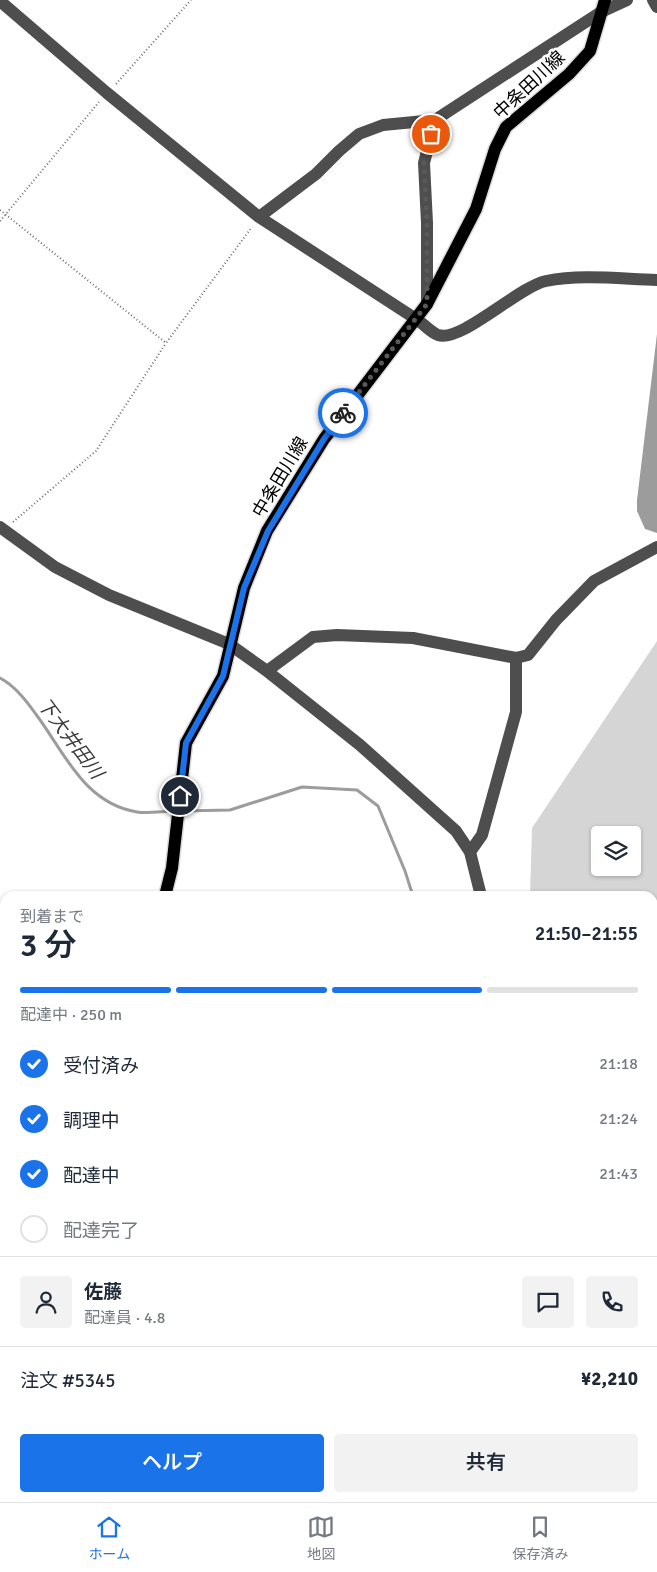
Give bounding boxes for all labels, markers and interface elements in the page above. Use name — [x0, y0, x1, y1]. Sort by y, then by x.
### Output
street label: 中条田川線 — [489, 46, 569, 124]
pin — [410, 113, 452, 155]
icon: bag — [417, 120, 445, 148]
courier — [318, 388, 368, 438]
icon: bike — [329, 399, 357, 427]
street label: 中条田川線 — [247, 433, 313, 521]
water label: 下大井田川 — [32, 693, 110, 785]
pin — [159, 775, 201, 817]
icon: home — [166, 782, 194, 810]
map controls — [591, 826, 641, 876]
button: layers — [591, 826, 641, 876]
text: 到着まで — [20, 907, 84, 927]
text: 21:50–21:55 — [535, 922, 638, 946]
text: 3 分 — [20, 926, 76, 965]
text: 配達中 · 250 m — [20, 1005, 122, 1025]
icon: check — [20, 1050, 48, 1078]
text: 受付済み — [63, 1054, 139, 1078]
text: 21:18 — [599, 1054, 638, 1074]
icon: check — [20, 1105, 48, 1133]
text: 調理中 — [63, 1109, 120, 1133]
text: 21:24 — [599, 1109, 638, 1129]
icon: check — [20, 1160, 48, 1188]
text: 配達中 — [63, 1164, 120, 1188]
text: 21:43 — [599, 1164, 638, 1184]
text: 配達完了 — [63, 1219, 139, 1243]
button: person — [20, 1276, 72, 1328]
button: chat — [522, 1276, 574, 1328]
button: phone — [586, 1276, 638, 1328]
text: 佐藤 — [84, 1280, 122, 1304]
text: 配達員 · 4.8 — [84, 1308, 165, 1328]
text: ¥2,210 — [581, 1367, 638, 1391]
text: 注文 #5345 — [20, 1369, 115, 1393]
button: ヘルプ — [20, 1434, 324, 1492]
button: 共有 — [334, 1434, 638, 1492]
tab: ホーム — [89, 1513, 130, 1563]
tab: 地図 — [307, 1513, 335, 1563]
tab: 保存済み — [512, 1513, 568, 1563]

